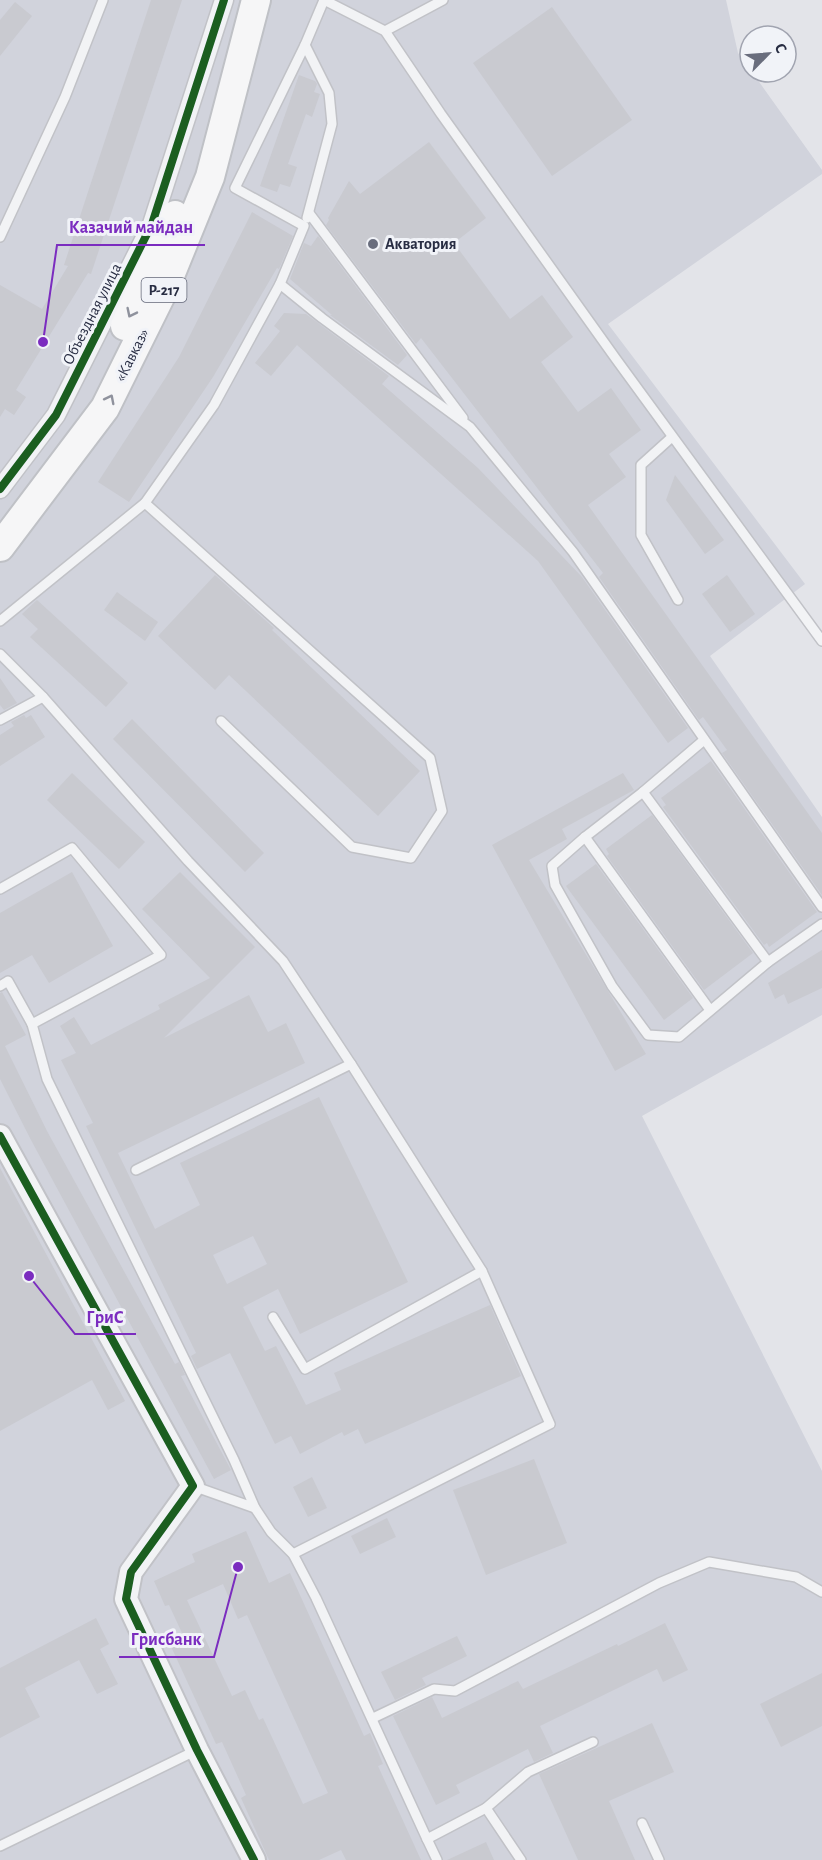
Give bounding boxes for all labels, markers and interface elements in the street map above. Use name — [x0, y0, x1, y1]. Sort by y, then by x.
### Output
north arrow — [738, 24, 798, 84]
text: С — [772, 41, 790, 56]
callout: Казачий майдан — [57, 209, 205, 245]
text: Казачий майдан — [69, 219, 193, 237]
place label: Акватория — [385, 236, 457, 252]
marker: Акватория — [366, 237, 380, 251]
street label: Объездная улица — [60, 261, 125, 368]
road number: Р-217 — [142, 278, 186, 302]
one-way arrow — [127, 306, 139, 317]
street label: «Кавказ» — [112, 326, 152, 384]
one-way arrow — [102, 394, 114, 405]
callout: ГриС — [75, 1298, 136, 1334]
text: ГриС — [86, 1309, 124, 1327]
callout: Грисбанк — [119, 1621, 214, 1657]
text: Грисбанк — [131, 1631, 202, 1649]

